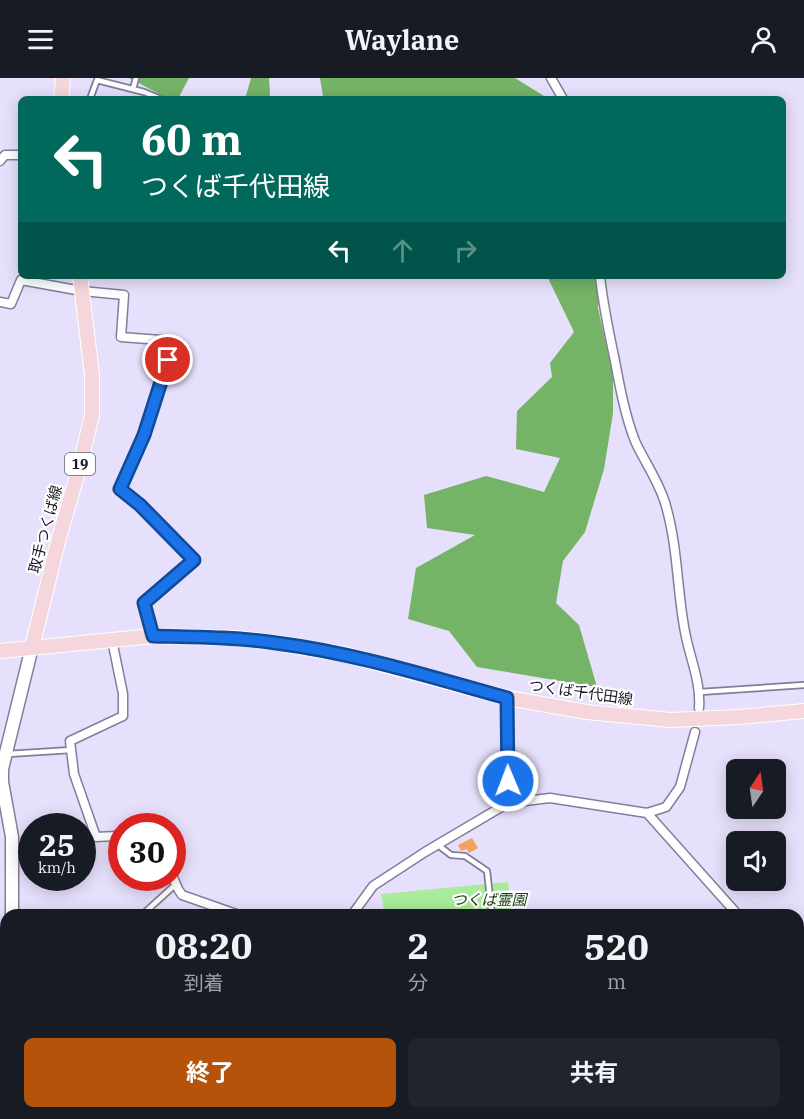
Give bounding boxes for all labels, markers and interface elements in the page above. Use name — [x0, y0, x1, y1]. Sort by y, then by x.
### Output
text: Waylane — [345, 22, 459, 57]
icon: menu — [24, 23, 57, 56]
icon: person — [747, 23, 780, 56]
text: 60 m — [141, 112, 242, 167]
icon: left — [42, 120, 120, 198]
text: つくば千代田線 — [141, 168, 330, 203]
icon: left — [323, 234, 356, 267]
icon: ahead — [386, 234, 419, 267]
icon: right — [449, 234, 482, 267]
pin — [142, 334, 193, 385]
icon: arrive — [151, 343, 184, 376]
road number: 19 — [65, 453, 95, 475]
street label: 取手つくば線 — [24, 483, 66, 575]
street label: つくば千代田線 — [528, 675, 634, 709]
position arrow — [476, 749, 540, 813]
north arrow — [726, 759, 786, 819]
map controls — [726, 759, 786, 891]
speed limit sign: 30 — [108, 813, 186, 891]
text: 25 — [39, 825, 75, 864]
button: sound — [726, 831, 786, 891]
text: km/h — [38, 858, 76, 877]
park label: つくば霊園 — [451, 890, 528, 909]
text: 08:20 — [155, 922, 252, 969]
text: 2 — [407, 922, 429, 969]
text: 520 — [584, 923, 649, 970]
text: m — [607, 968, 626, 995]
text: 到着 — [184, 969, 224, 996]
text: 分 — [408, 969, 428, 996]
button: 終了 — [24, 1038, 396, 1107]
button: 共有 — [408, 1038, 780, 1107]

